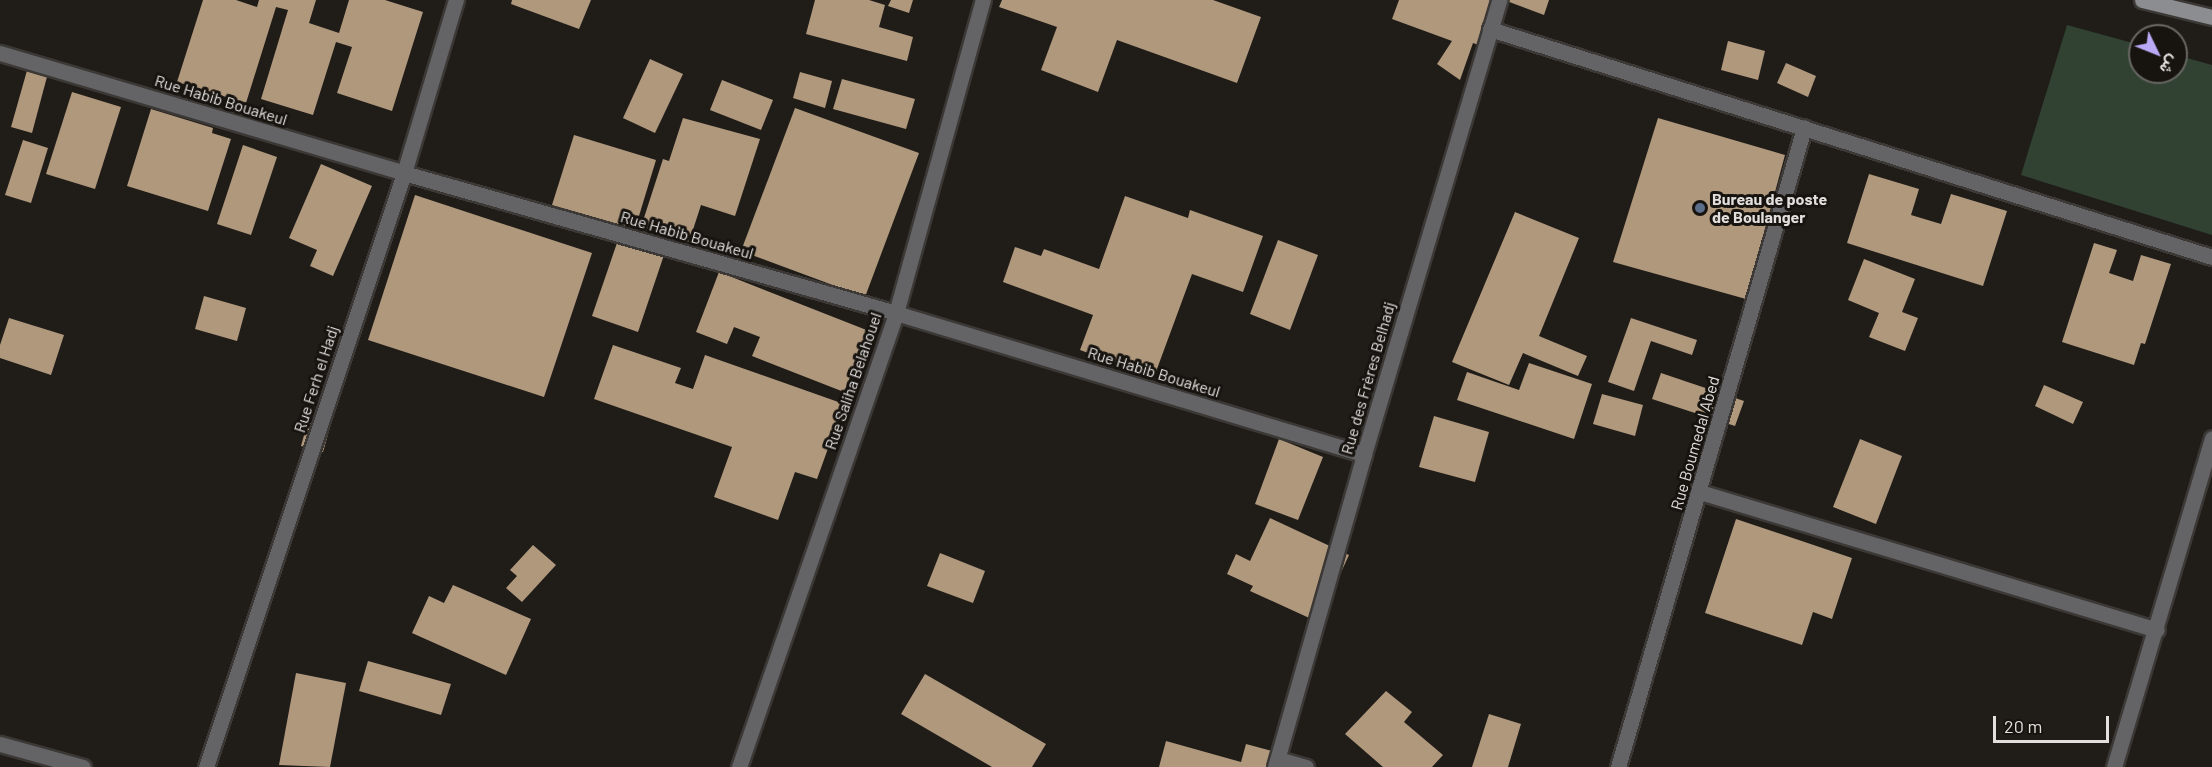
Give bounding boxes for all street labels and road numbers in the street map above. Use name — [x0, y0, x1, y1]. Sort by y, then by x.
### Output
street label: Rue Habib Bouakeul — [152, 71, 290, 129]
street label: Rue Habib Bouakeul — [618, 207, 756, 263]
street label: Rue des Frères Belhadj — [1337, 299, 1399, 457]
street label: Rue Saliha Belahouel — [821, 310, 885, 452]
street label: Rue Ferh el Hadj — [290, 323, 342, 435]
street label: Rue Habib Bouakeul — [1085, 343, 1223, 401]
street label: Rue Boumedal Abed — [1667, 374, 1723, 512]

